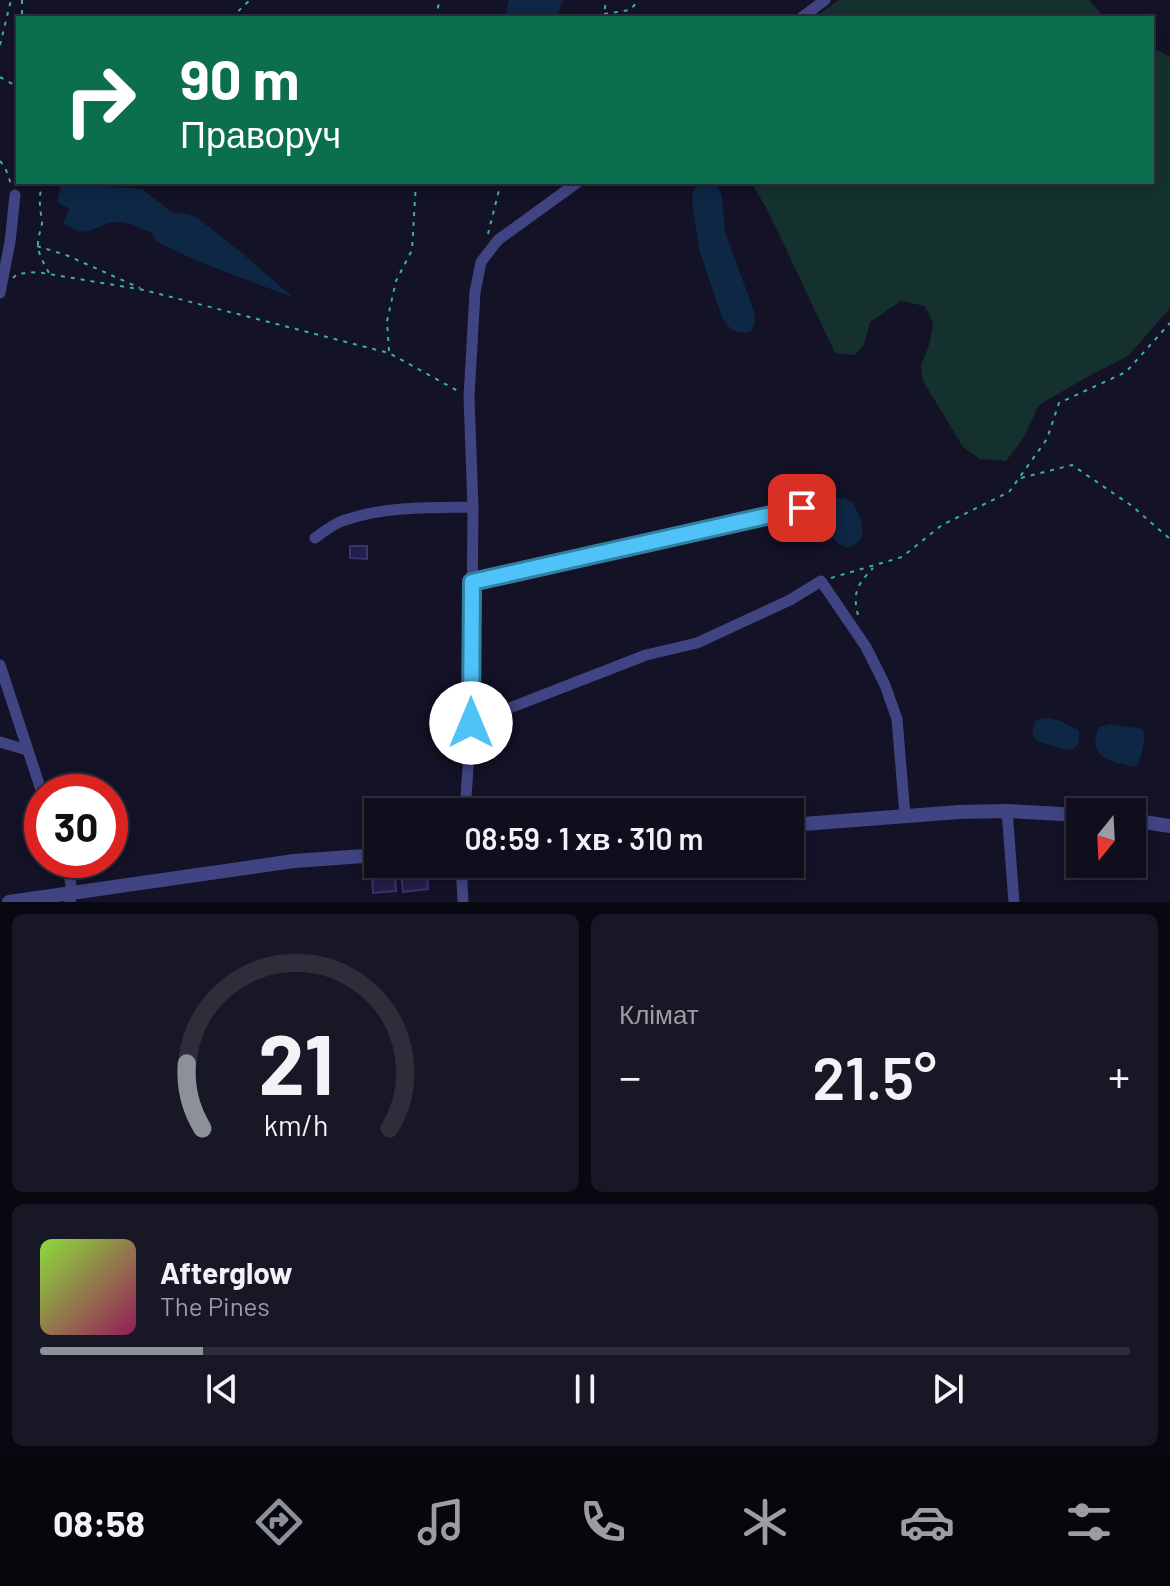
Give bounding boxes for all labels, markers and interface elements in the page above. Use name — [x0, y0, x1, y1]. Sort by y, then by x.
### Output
text: 90 m — [180, 44, 300, 111]
icon: right — [48, 48, 152, 152]
text: Праворуч — [180, 112, 341, 155]
pin — [768, 474, 836, 542]
icon: arrive — [780, 486, 824, 530]
position arrow — [429, 681, 513, 765]
speed limit sign: 30 — [24, 774, 128, 878]
north arrow — [1066, 798, 1146, 878]
map controls — [1066, 798, 1146, 878]
text: 08:59 · 1 хв · 310 m — [465, 820, 703, 856]
text: Клімат — [619, 998, 699, 1029]
text: 21 — [258, 1012, 333, 1112]
text: 21.5° — [812, 1040, 937, 1112]
text: − — [619, 1049, 641, 1102]
text: + — [1108, 1049, 1130, 1102]
text: km/h — [263, 1107, 328, 1142]
text: Afterglow — [160, 1254, 293, 1290]
text: The Pines — [160, 1290, 270, 1321]
icon: previous — [200, 1367, 244, 1411]
icon: pause — [563, 1367, 607, 1411]
icon: next — [926, 1367, 970, 1411]
icon: directions — [251, 1494, 307, 1550]
icon: music — [413, 1494, 469, 1550]
icon: phone — [575, 1494, 631, 1550]
icon: climate — [737, 1494, 793, 1550]
icon: car — [899, 1494, 955, 1550]
icon: filters — [1061, 1494, 1117, 1550]
text: 08:58 — [53, 1501, 145, 1544]

